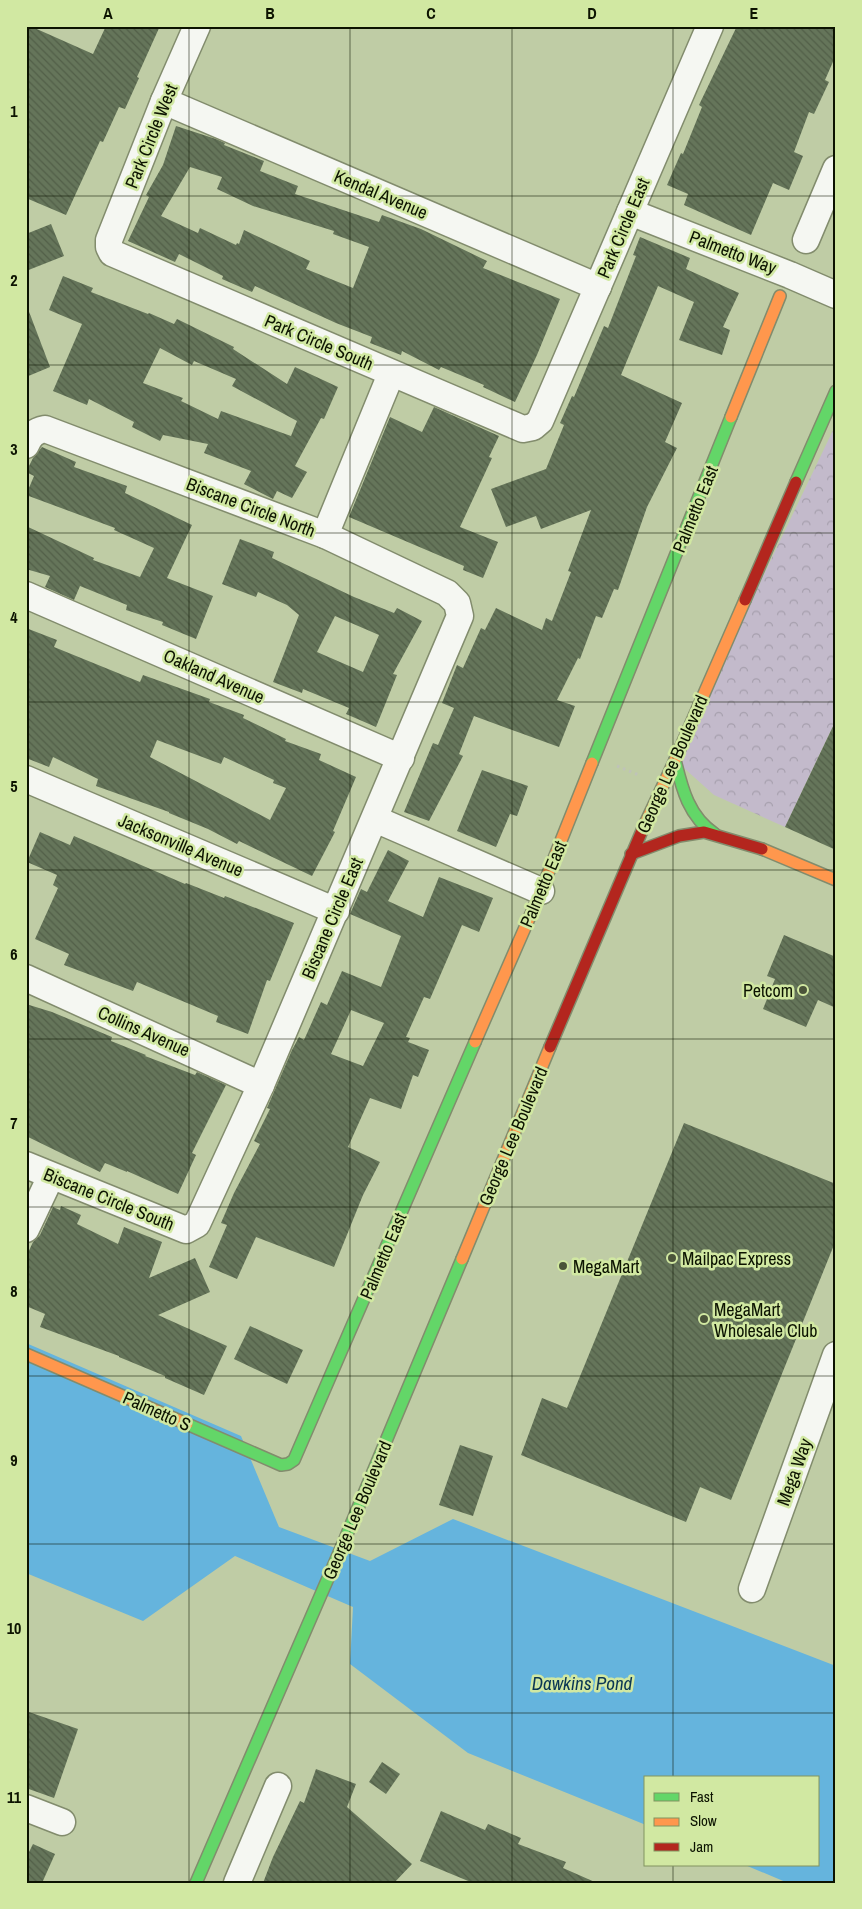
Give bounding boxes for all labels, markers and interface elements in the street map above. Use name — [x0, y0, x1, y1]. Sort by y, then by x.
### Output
text: A — [103, 2, 113, 24]
text: B — [265, 2, 275, 24]
text: C — [426, 2, 436, 24]
text: D — [587, 2, 597, 24]
text: E — [750, 2, 759, 24]
street label: Park Circle West — [119, 80, 183, 192]
text: 1 — [10, 100, 18, 122]
street label: Kendal Avenue — [331, 163, 431, 225]
street label: Park Circle East — [591, 174, 655, 282]
street label: Palmetto Way — [686, 224, 781, 280]
text: 2 — [10, 269, 18, 291]
street label: Park Circle South — [261, 308, 377, 376]
text: 3 — [10, 438, 18, 460]
street label: Palmetto East — [666, 462, 724, 556]
street label: Biscane Circle North — [183, 471, 319, 543]
text: 4 — [10, 606, 18, 628]
street label: Oakland Avenue — [160, 643, 268, 709]
street label: George Lee Boulevard — [630, 691, 714, 837]
text: 5 — [10, 775, 18, 797]
street label: Jacksonville Avenue — [115, 807, 247, 883]
street label: Palmetto East — [514, 837, 572, 931]
street label: Biscane Circle East — [295, 853, 369, 983]
text: 6 — [10, 943, 18, 965]
place label: Petcom — [743, 978, 793, 1003]
marker: Petcom — [797, 984, 809, 996]
street label: Collins Avenue — [94, 1000, 194, 1062]
street label: George Lee Boulevard — [472, 1063, 554, 1209]
text: 7 — [10, 1112, 18, 1134]
street label: Biscane Circle South — [40, 1161, 178, 1237]
street label: Palmetto East — [354, 1209, 412, 1303]
place label: Mailpac Express — [682, 1246, 791, 1271]
marker: Mailpac Express — [666, 1252, 678, 1264]
place label: MegaMart — [573, 1254, 639, 1279]
marker: MegaMart — [557, 1260, 569, 1272]
text: 8 — [10, 1280, 18, 1302]
place label: MegaMart Wholesale Club — [714, 1297, 817, 1343]
marker: MegaMart Wholesale Club — [698, 1313, 710, 1325]
street label: Palmetto S — [119, 1385, 195, 1437]
street label: Mega Way — [770, 1434, 818, 1509]
street label: George Lee Boulevard — [316, 1437, 398, 1583]
text: 9 — [10, 1449, 18, 1471]
text: 10 — [7, 1617, 21, 1639]
water label: Dawkins Pond — [532, 1670, 633, 1696]
legend — [644, 1776, 820, 1866]
text: 11 — [7, 1786, 22, 1808]
text: Fast — [690, 1786, 714, 1807]
text: Slow — [690, 1810, 717, 1831]
text: Jam — [690, 1836, 713, 1857]

